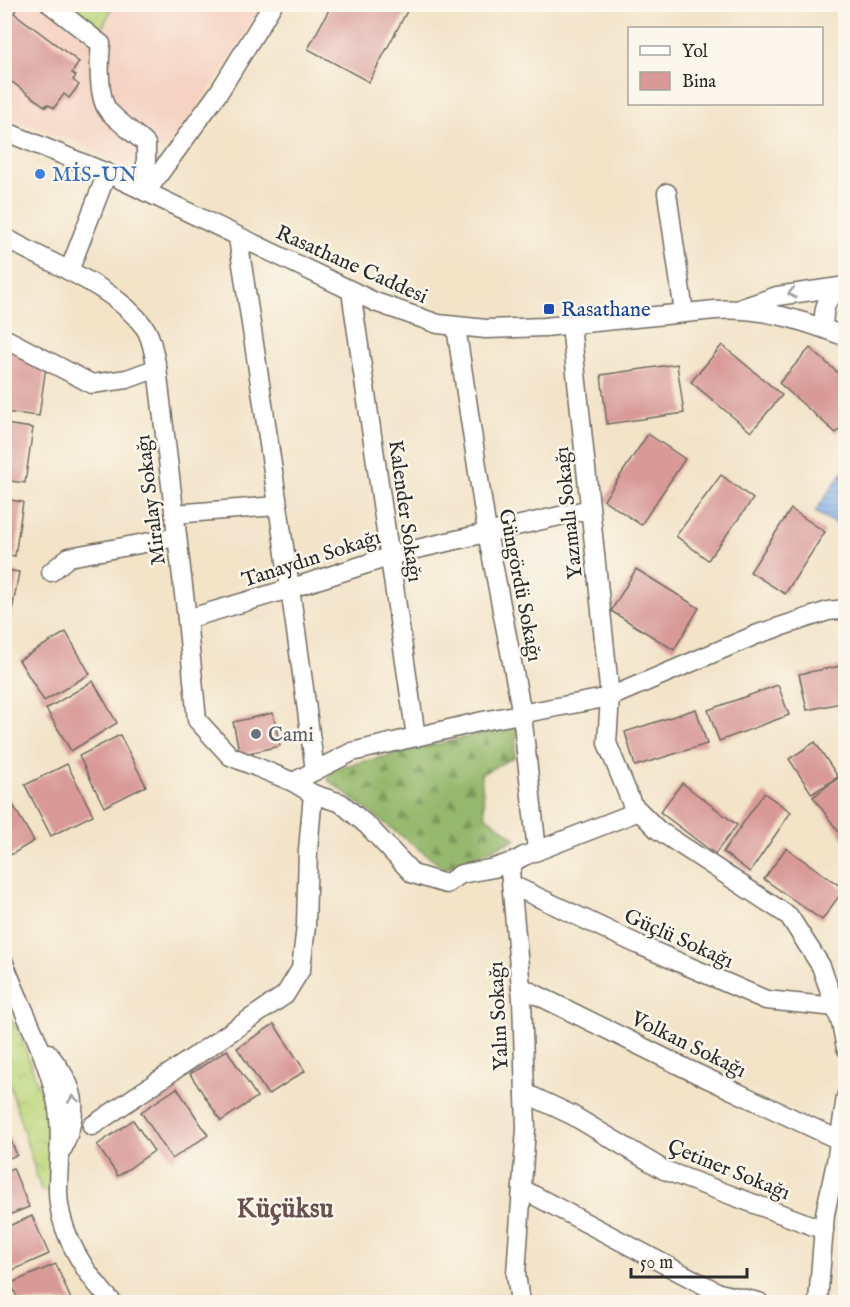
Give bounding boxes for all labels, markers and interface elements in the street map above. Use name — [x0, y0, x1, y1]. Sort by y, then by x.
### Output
legend — [628, 27, 823, 105]
text: Yol — [682, 41, 708, 64]
text: Bina — [682, 71, 716, 94]
place label: MİS-UN — [52, 162, 137, 189]
marker: MİS-UN — [33, 167, 47, 181]
street label: Rasathane Caddesi — [271, 220, 432, 311]
one-way arrow — [787, 287, 796, 299]
place label: Rasathane — [561, 297, 651, 324]
marker: Rasathane — [542, 302, 556, 316]
street label: Miralay Sokağı — [130, 433, 173, 566]
street label: Kalender Sokağı — [381, 438, 428, 584]
street label: Yazmalı Sokağı — [549, 445, 590, 580]
street label: Güngördü Sokağı — [491, 507, 548, 664]
street label: Tanaydın Sokağı — [239, 524, 384, 595]
place label: Cami — [268, 722, 314, 749]
marker: Cami — [249, 727, 263, 741]
street label: Güçlü Sokağı — [619, 903, 737, 976]
street label: Yalın Sokağı — [483, 961, 516, 1071]
street label: Volkan Sokağı — [625, 1005, 750, 1085]
one-way arrow — [67, 1094, 79, 1104]
street label: Çetiner Sokağı — [663, 1134, 794, 1207]
district label: Küçüksu — [237, 1193, 333, 1227]
scale bar — [631, 1241, 746, 1279]
text: 50 m — [640, 1252, 673, 1275]

